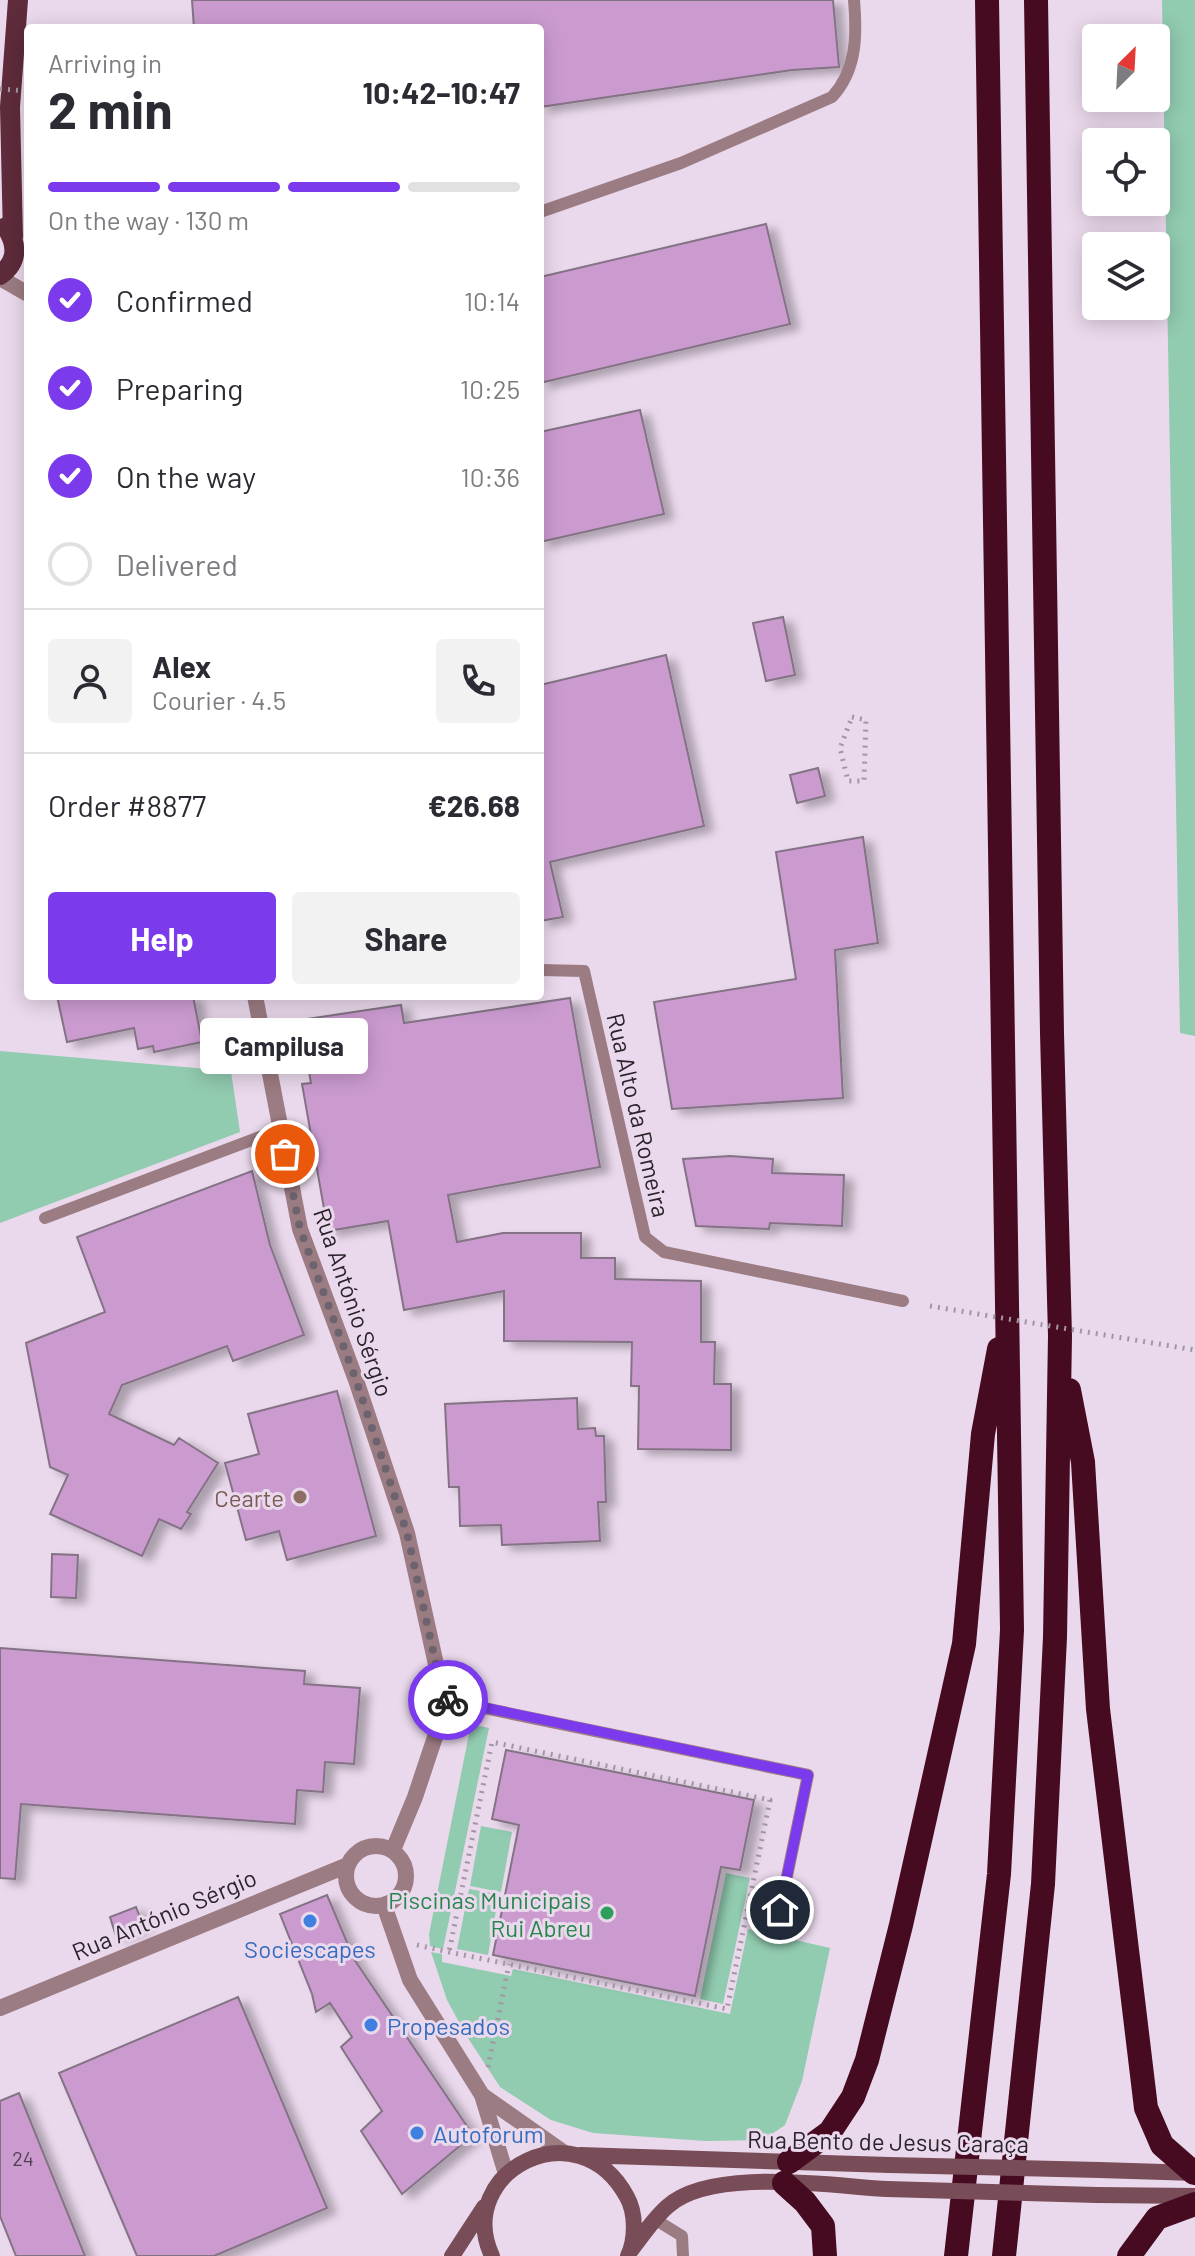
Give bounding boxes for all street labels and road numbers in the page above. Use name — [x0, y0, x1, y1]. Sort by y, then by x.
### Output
street label: Rua Alto da Romeira — [601, 1010, 677, 1220]
street label: Rua António Sérgio — [308, 1204, 400, 1400]
street label: Rua António Sérgio — [67, 1862, 261, 1966]
street label: Rua Bento de Jesus Caraça — [747, 2124, 1029, 2158]

